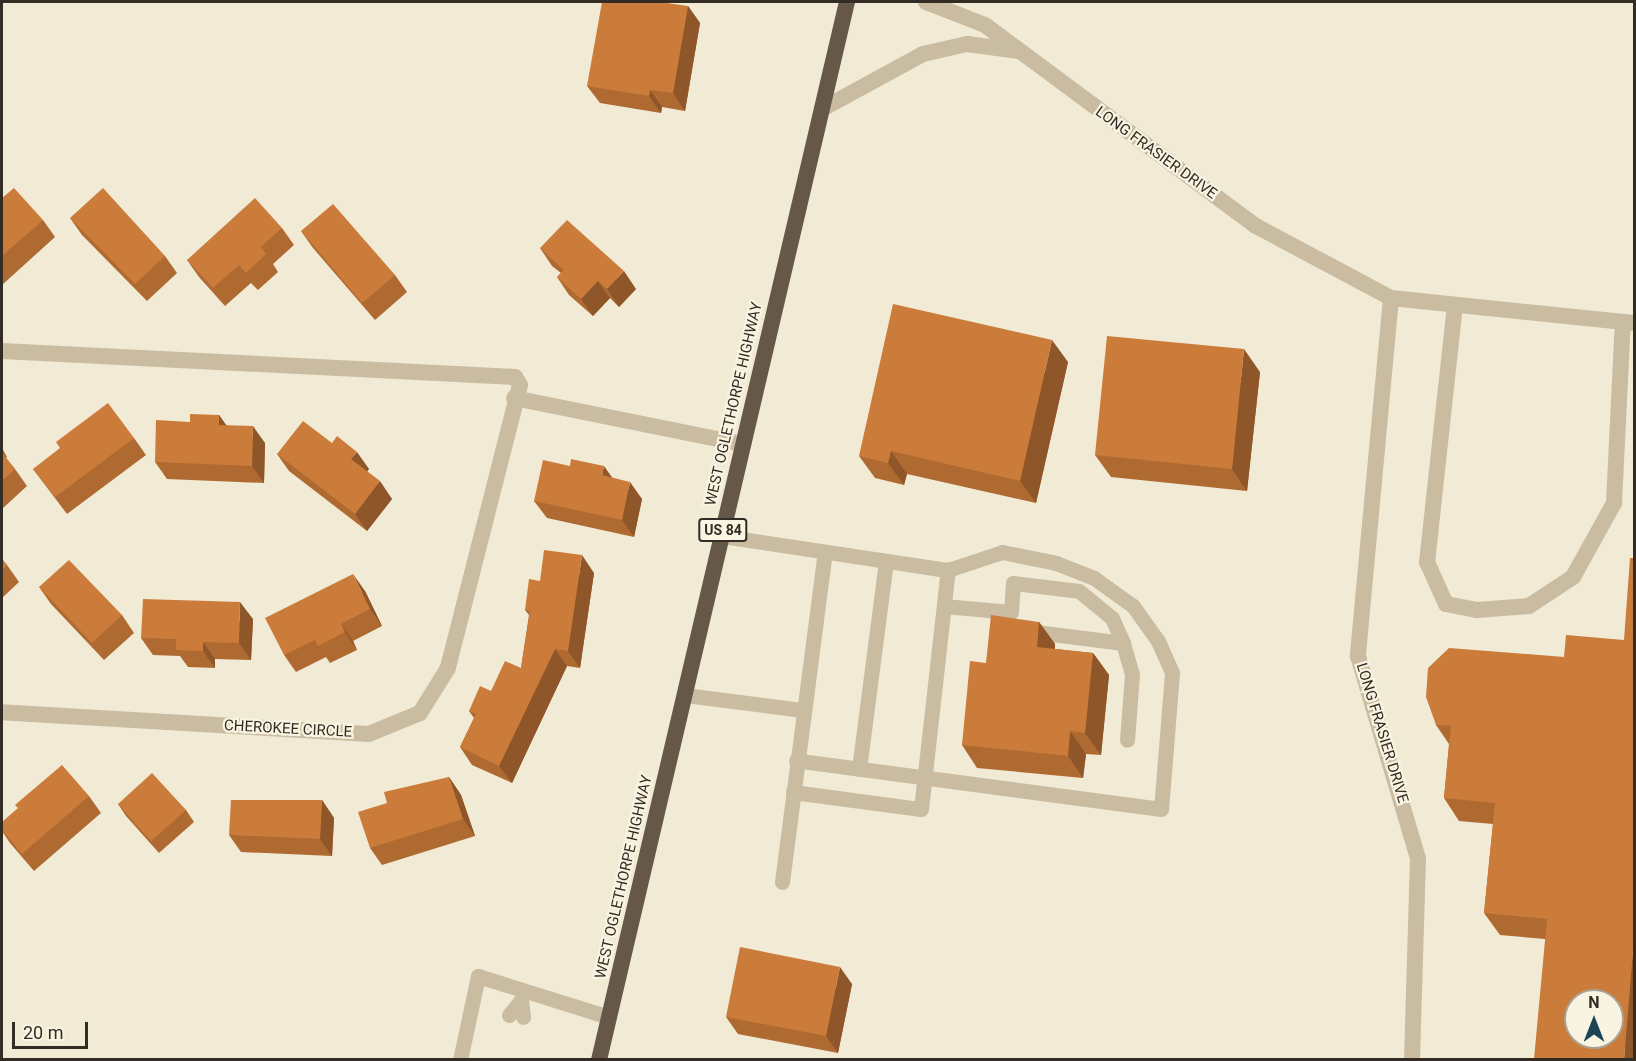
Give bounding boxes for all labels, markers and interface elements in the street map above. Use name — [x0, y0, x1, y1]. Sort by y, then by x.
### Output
street label: LONG FRASIER DRIVE — [1092, 103, 1220, 203]
street label: WEST OGLETHORPE HIGHWAY — [702, 300, 766, 508]
road number: US 84 — [698, 519, 748, 541]
street label: LONG FRASIER DRIVE — [1352, 661, 1412, 805]
street label: CHEROKEE CIRCLE — [224, 717, 352, 741]
street label: WEST OGLETHORPE HIGHWAY — [592, 773, 656, 981]
north arrow — [1564, 989, 1624, 1049]
text: N — [1588, 993, 1600, 1012]
scale bar — [15, 1010, 92, 1048]
text: 20 m — [23, 1022, 63, 1043]

